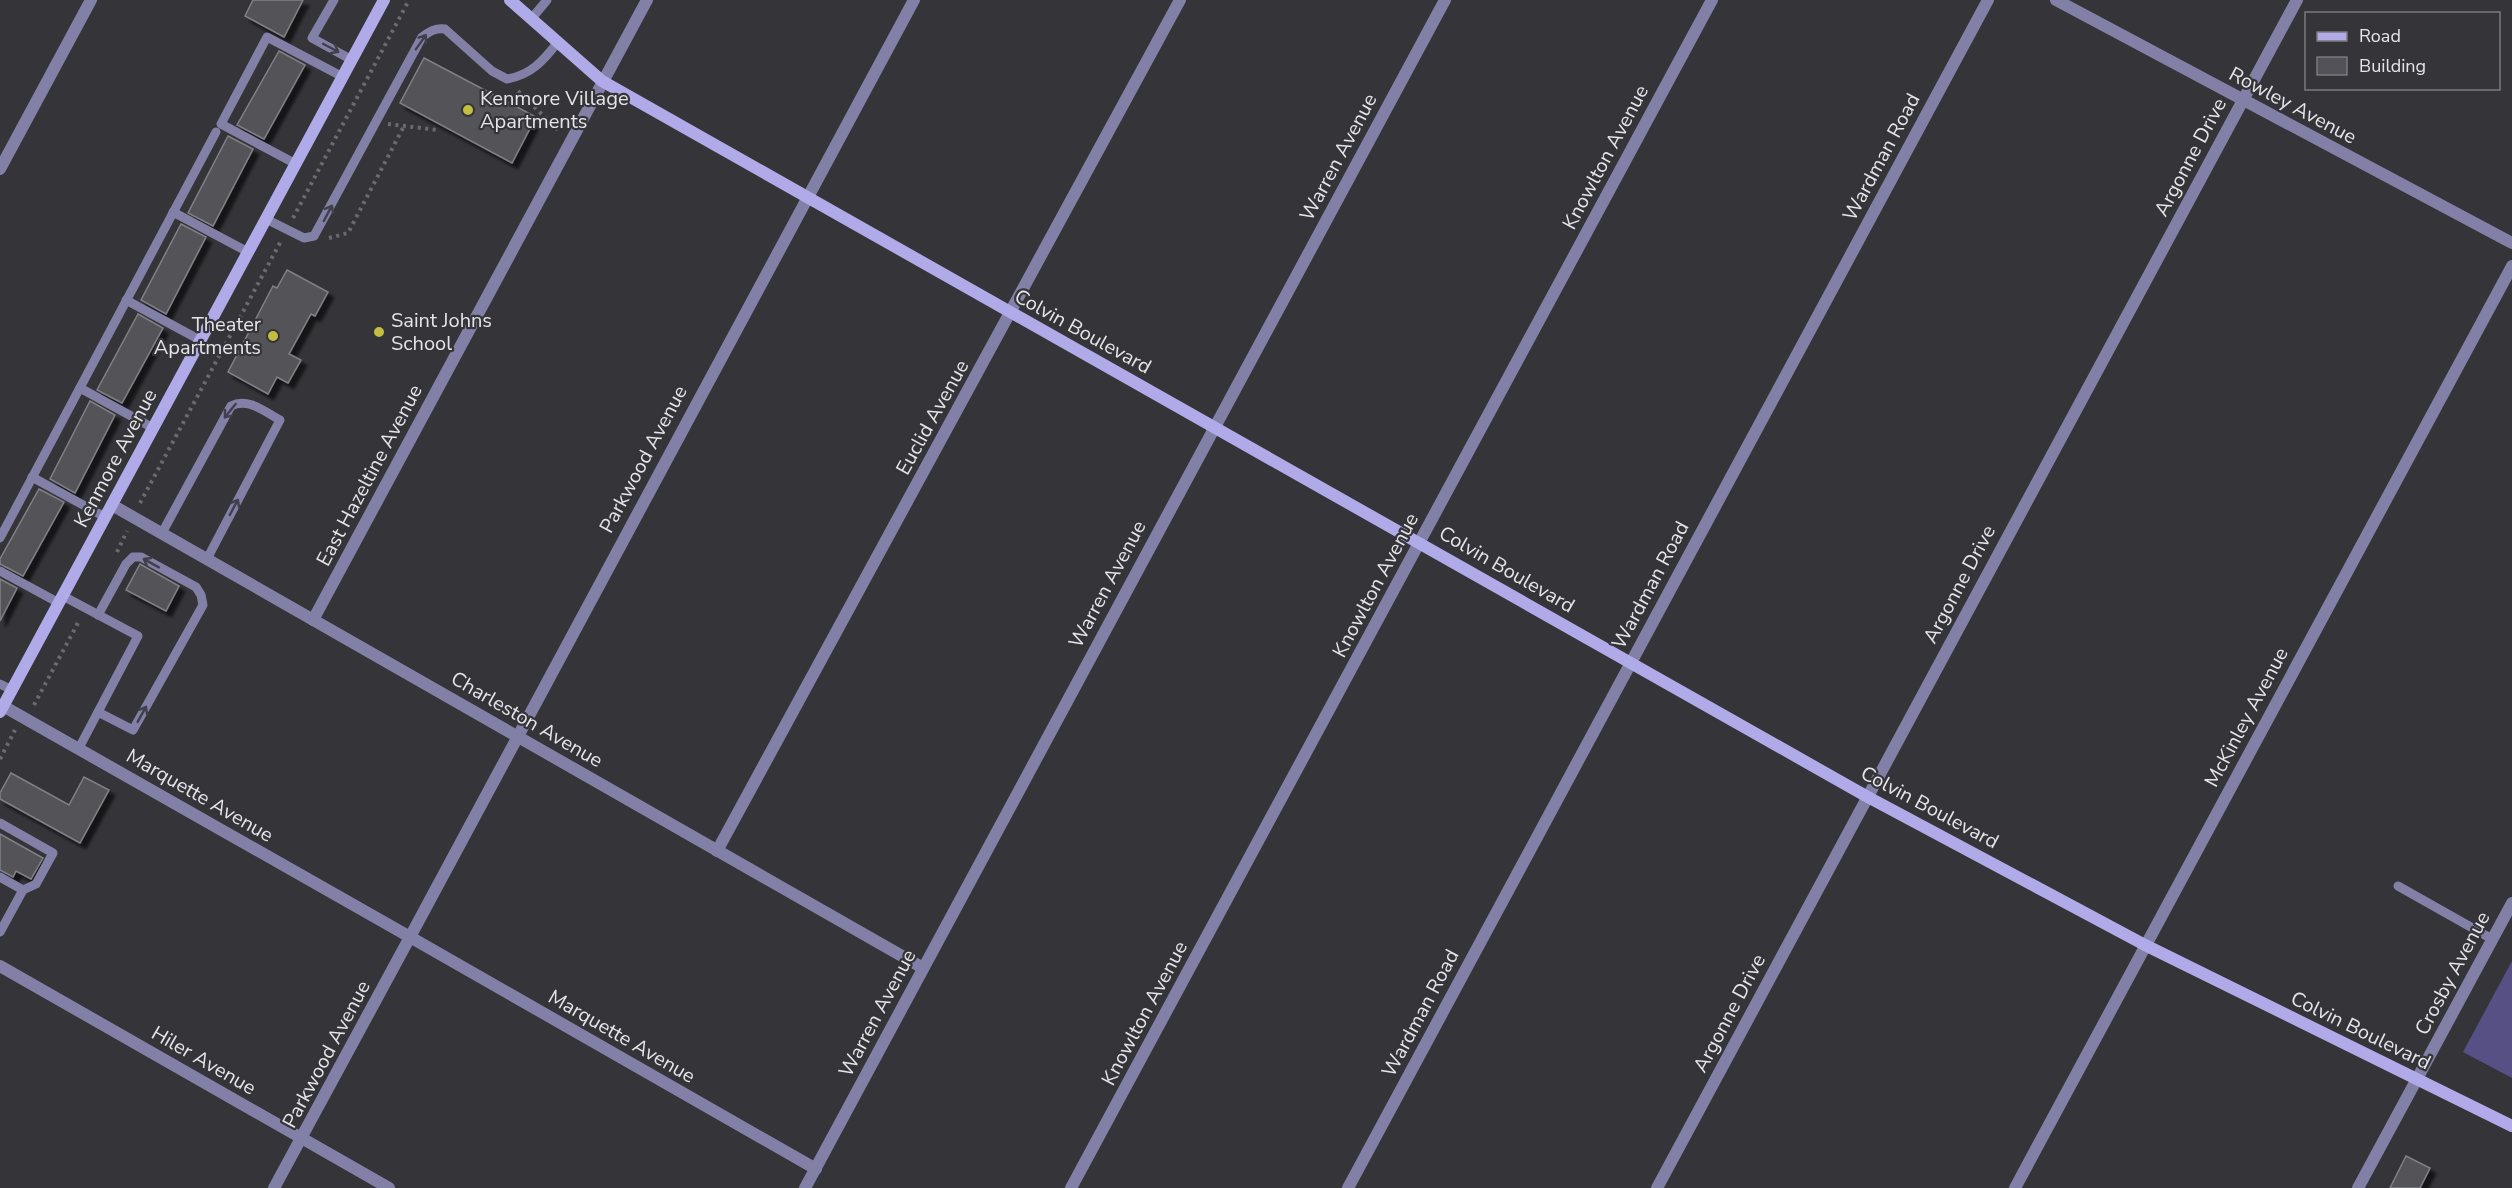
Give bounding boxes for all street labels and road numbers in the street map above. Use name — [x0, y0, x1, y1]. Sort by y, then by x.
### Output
street label: Rowley Avenue — [2224, 60, 2361, 150]
street label: Knowlton Avenue — [1556, 80, 1655, 234]
street label: Warren Avenue — [1293, 89, 1383, 226]
street label: Wardman Road — [1836, 89, 1926, 226]
street label: Argonne Drive — [2148, 93, 2233, 221]
street label: Colvin Boulevard — [1009, 283, 1156, 380]
street label: Euclid Avenue — [890, 355, 975, 480]
street label: East Hazeltine Avenue — [310, 380, 429, 571]
street label: Parkwood Avenue — [593, 381, 694, 538]
street label: Kenmore Avenue — [68, 384, 163, 532]
street label: Knowlton Avenue — [1326, 508, 1425, 662]
street label: Warren Avenue — [1062, 516, 1152, 653]
street label: Wardman Road — [1605, 517, 1695, 654]
street label: Colvin Boulevard — [1434, 520, 1580, 619]
street label: Argonne Drive — [1917, 520, 2002, 648]
street label: McKinley Avenue — [2198, 643, 2295, 792]
street label: Charleston Avenue — [446, 665, 608, 774]
street label: Marquette Avenue — [121, 742, 278, 849]
street label: Colvin Boulevard — [1856, 760, 2003, 855]
street label: Crosby Avenue — [2409, 907, 2496, 1040]
street label: Knowlton Avenue — [1095, 936, 1194, 1090]
street label: Warren Avenue — [832, 945, 922, 1082]
street label: Wardman Road — [1375, 945, 1465, 1082]
street label: Argonne Drive — [1687, 949, 1772, 1077]
street label: Parkwood Avenue — [276, 976, 377, 1133]
street label: Marquette Avenue — [543, 983, 700, 1090]
street label: Colvin Boulevard — [2286, 985, 2435, 1076]
street label: Hiler Avenue — [146, 1020, 261, 1101]

